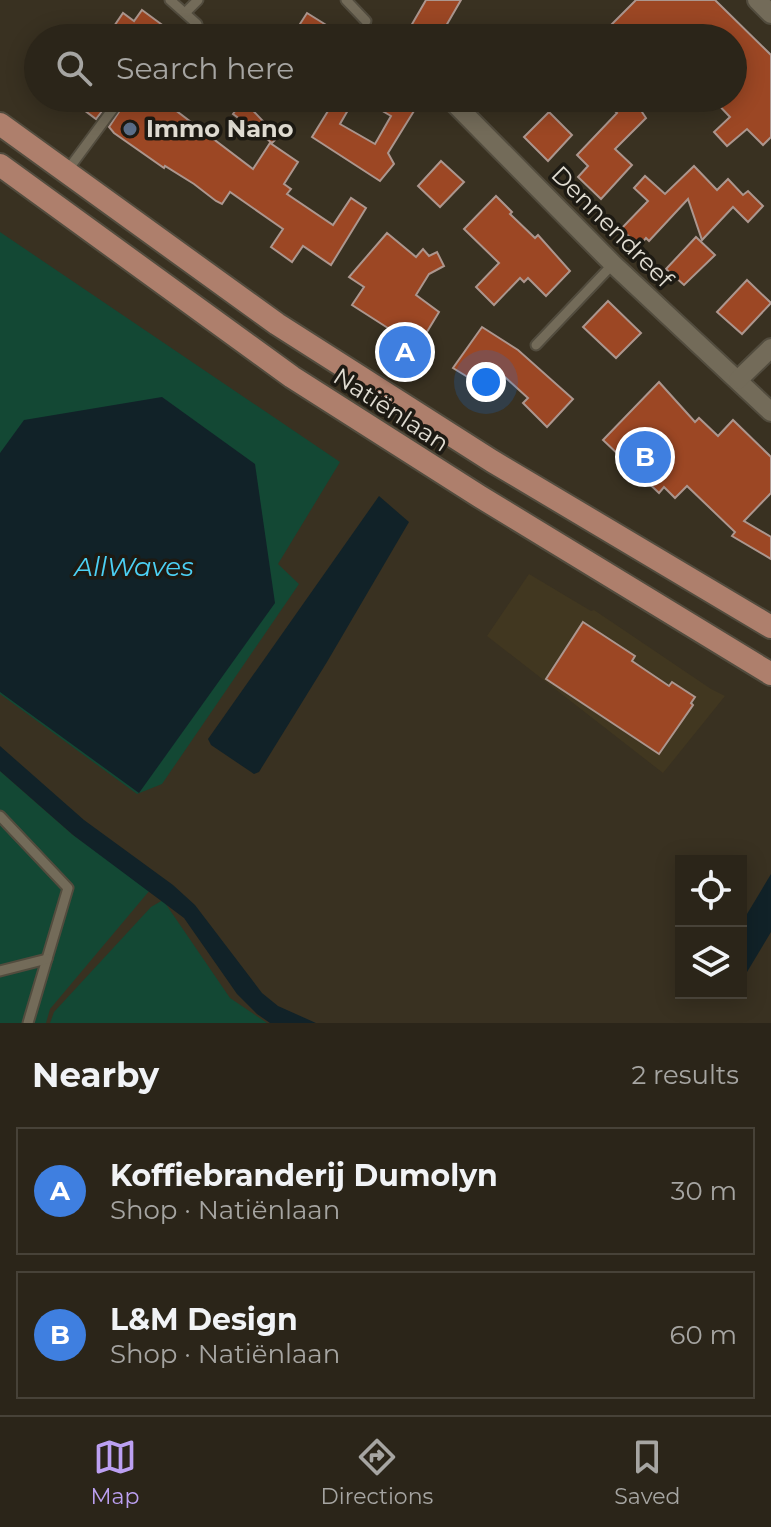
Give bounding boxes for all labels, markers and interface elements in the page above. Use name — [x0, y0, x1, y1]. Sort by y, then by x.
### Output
search box — [24, 24, 747, 112]
icon: search — [52, 46, 96, 90]
text: Search here — [116, 50, 294, 87]
place label: Immo Nano — [146, 114, 293, 143]
marker: Immo Nano — [121, 120, 139, 138]
street label: Dennendreef — [545, 160, 680, 294]
pin: A — [379, 322, 431, 382]
street label: Natiënlaan — [328, 362, 454, 458]
your location — [466, 362, 506, 402]
pin: B — [619, 427, 671, 487]
water label: AllWaves — [72, 551, 194, 583]
map controls — [675, 855, 747, 999]
button: locate — [675, 855, 747, 927]
button: layers — [675, 927, 747, 999]
text: Nearby — [32, 1054, 159, 1096]
text: 2 results — [631, 1059, 739, 1091]
text: Koffiebranderij Dumolyn — [110, 1157, 498, 1194]
text: A — [50, 1175, 70, 1207]
text: 30 m — [671, 1175, 737, 1207]
text: Shop · Natiënlaan — [110, 1194, 340, 1226]
text: L&M Design — [110, 1301, 298, 1338]
text: B — [50, 1319, 70, 1351]
text: 60 m — [670, 1319, 737, 1351]
text: Shop · Natiënlaan — [110, 1338, 340, 1370]
tab: Map — [91, 1435, 139, 1510]
tab: Directions — [321, 1435, 433, 1510]
tab: Saved — [614, 1435, 680, 1510]

